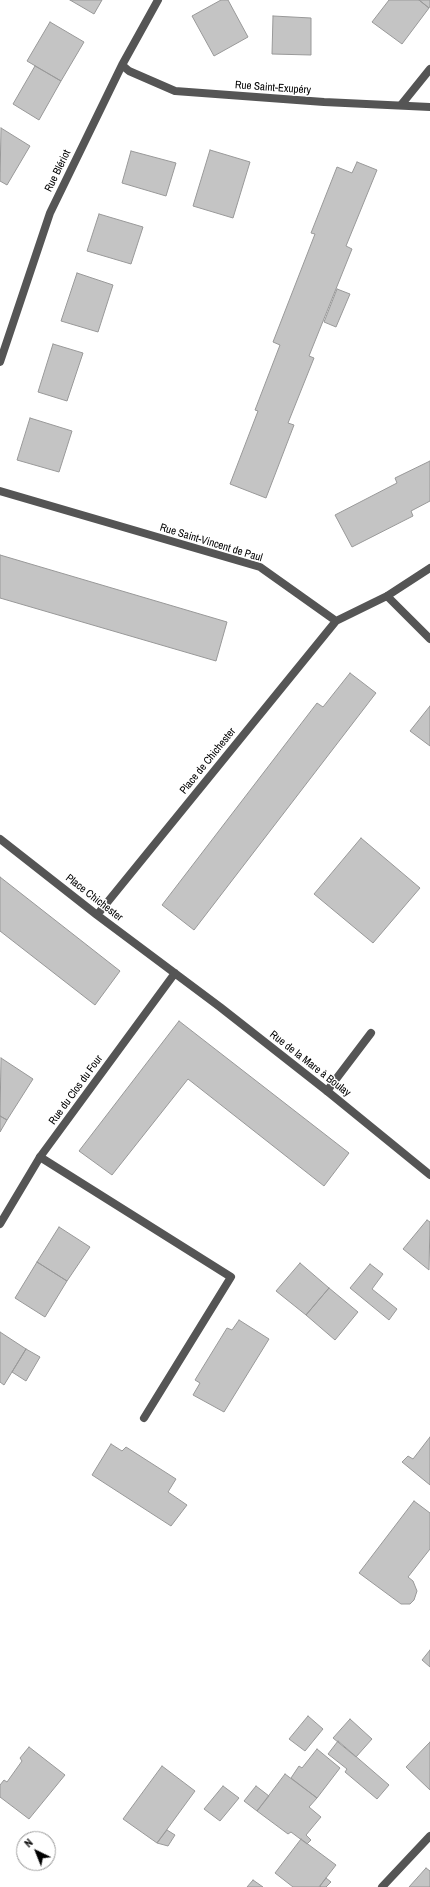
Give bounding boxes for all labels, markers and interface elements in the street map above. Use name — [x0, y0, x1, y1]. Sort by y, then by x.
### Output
street label: Rue Saint-Exupéry — [235, 79, 311, 97]
street label: Rue Blériot — [42, 148, 74, 194]
street label: Rue Saint-Vincent de Paul — [158, 521, 264, 565]
street label: Place de Chichester — [177, 725, 239, 797]
street label: Place Chichester — [63, 872, 125, 924]
street label: Rue de la Mare à Boulay — [267, 1028, 353, 1100]
street label: Rue du Clos du Four — [46, 1053, 106, 1127]
north arrow — [16, 1831, 56, 1871]
text: N — [21, 1836, 36, 1850]

